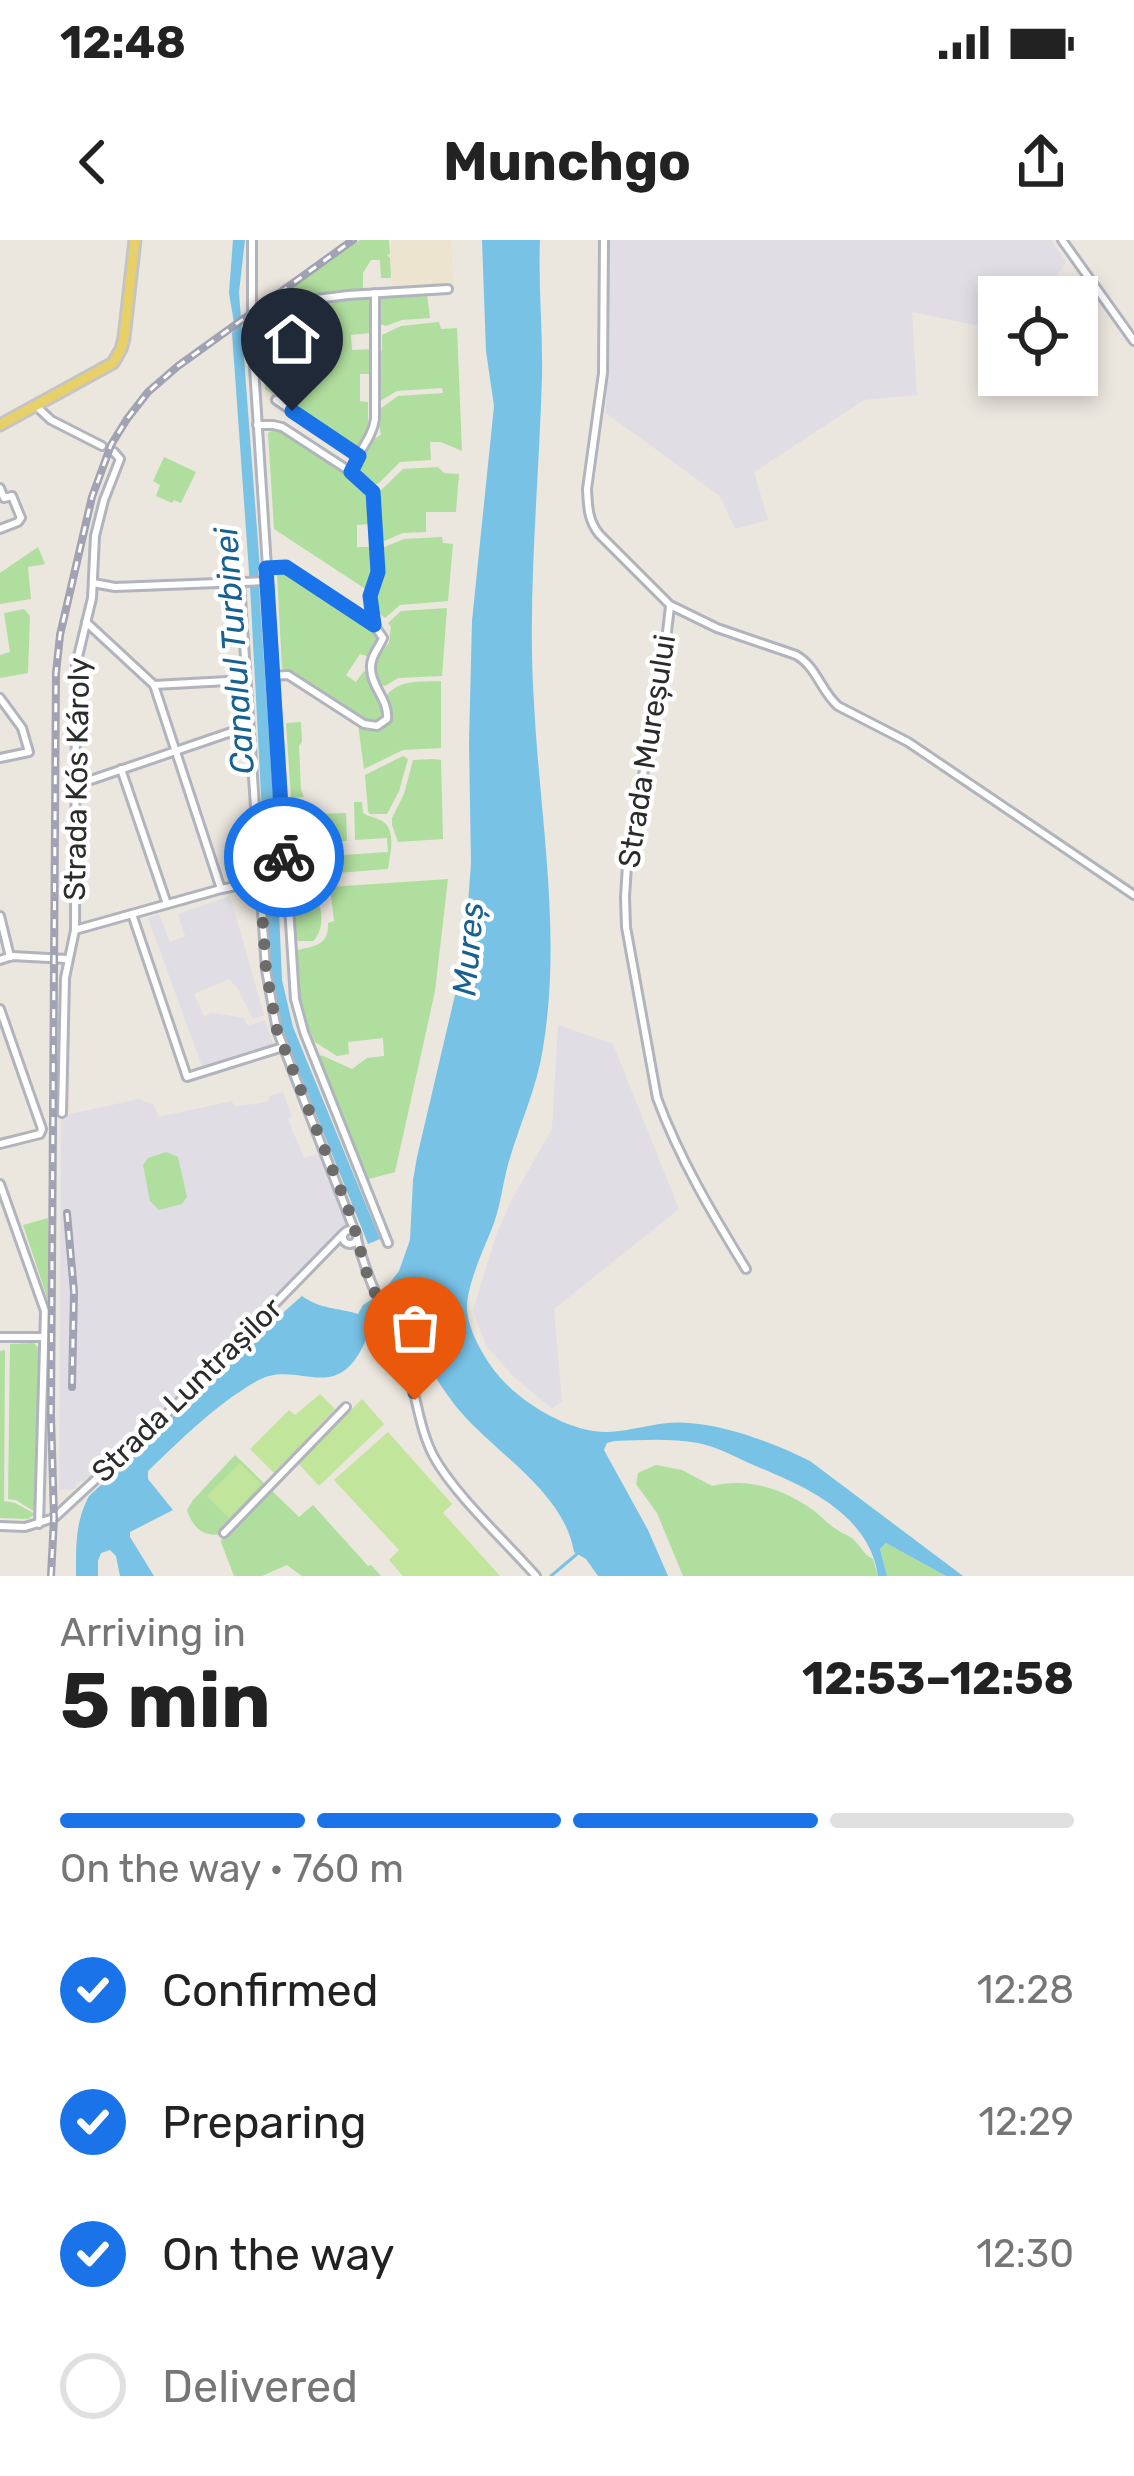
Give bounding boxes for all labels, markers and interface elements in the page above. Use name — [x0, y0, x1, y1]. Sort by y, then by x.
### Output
text: 12:48 — [60, 16, 186, 69]
icon: back — [60, 129, 126, 195]
icon: share — [1008, 129, 1074, 195]
text: Munchgo — [443, 130, 691, 194]
map controls — [978, 276, 1098, 396]
button: locate — [978, 276, 1098, 396]
pin — [241, 288, 343, 411]
icon: home — [259, 306, 325, 372]
water label: Canalul Turbinei — [206, 525, 262, 776]
street label: Strada Mureșului — [611, 632, 683, 870]
street label: Strada Kós Károly — [57, 657, 97, 901]
courier — [224, 797, 344, 917]
icon: bike — [251, 824, 317, 890]
water label: Mureș — [444, 900, 492, 997]
pin — [364, 1277, 466, 1400]
street label: Strada Luntrașilor — [84, 1290, 290, 1490]
icon: bag — [382, 1295, 448, 1361]
text: Arriving in — [60, 1610, 246, 1656]
text: 12:53–12:58 — [802, 1652, 1074, 1705]
text: 5 min — [60, 1654, 271, 1747]
text: On the way · 760 m — [60, 1846, 404, 1892]
icon: check — [60, 1957, 126, 2023]
text: Confirmed — [162, 1964, 379, 2017]
text: 12:28 — [977, 1967, 1074, 2013]
icon: check — [60, 2089, 126, 2155]
text: Preparing — [162, 2096, 367, 2149]
text: 12:29 — [978, 2099, 1074, 2145]
icon: check — [60, 2221, 126, 2287]
text: On the way — [162, 2228, 395, 2281]
text: 12:30 — [976, 2231, 1074, 2277]
text: Delivered — [162, 2360, 358, 2413]

